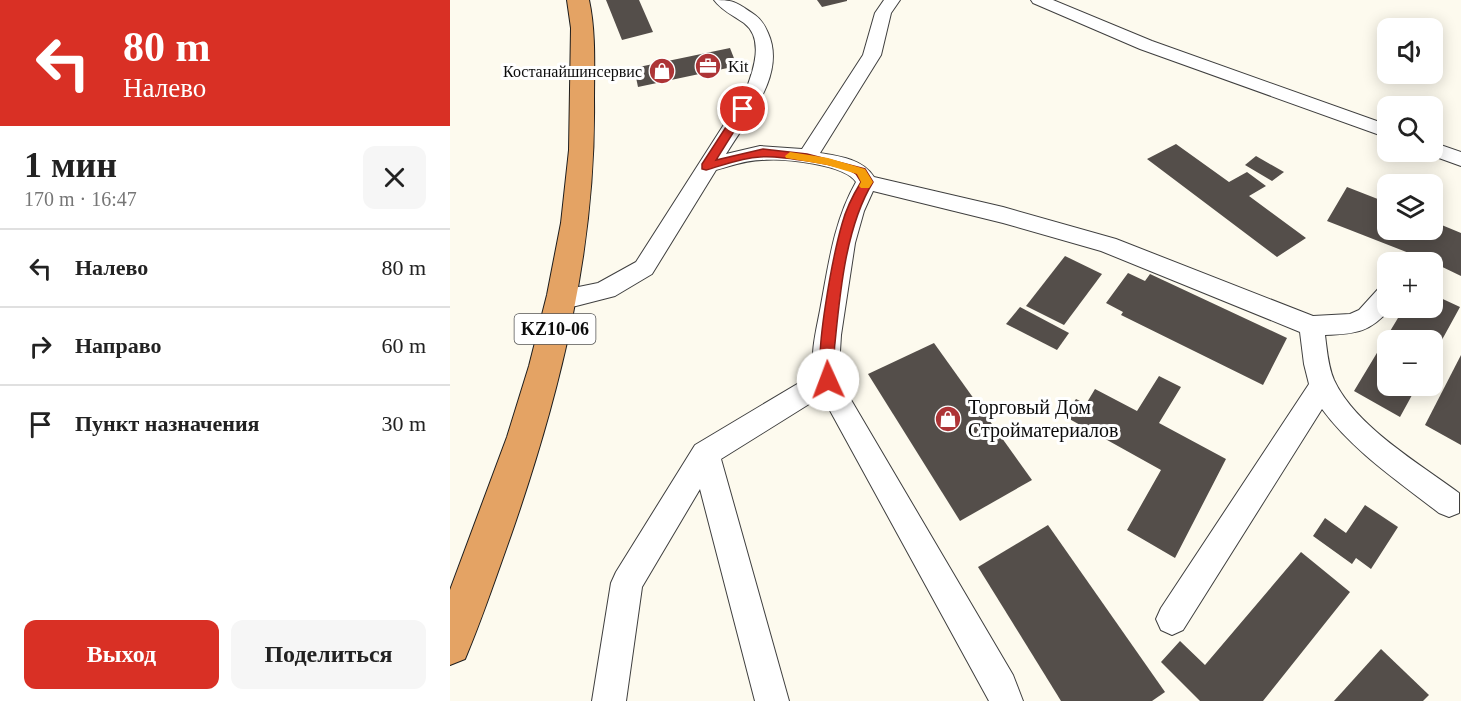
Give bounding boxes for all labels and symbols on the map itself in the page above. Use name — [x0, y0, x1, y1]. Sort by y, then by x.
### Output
office icon: Kit — [693, 51, 723, 81]
shop icon: Костанайшинсервис — [647, 56, 677, 86]
place label: Kit — [728, 58, 749, 75]
place label: Костанайшинсервис — [503, 63, 642, 81]
pin — [717, 83, 768, 134]
road number: KZ10-06 — [514, 314, 596, 344]
position arrow — [796, 348, 860, 412]
place label: Торговый Дом Стройматериалов — [968, 396, 1118, 442]
shop icon: Торговый Дом Стройматериалов — [933, 404, 963, 434]

